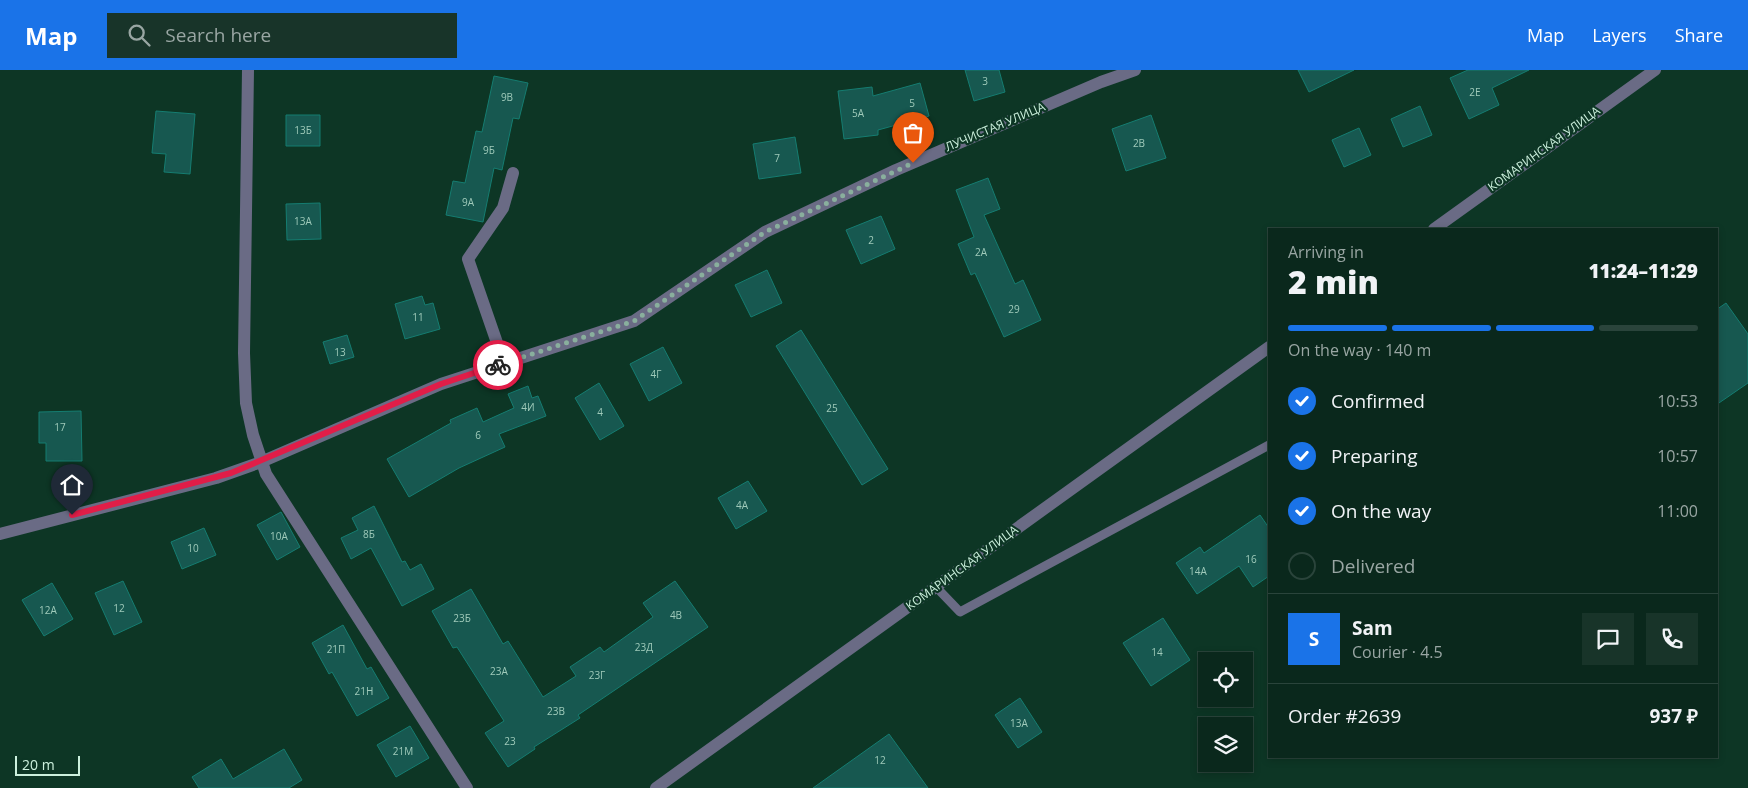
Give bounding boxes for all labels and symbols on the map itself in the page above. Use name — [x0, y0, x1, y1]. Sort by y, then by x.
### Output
house number: 3 — [982, 74, 988, 88]
house number: 2Е — [1469, 85, 1481, 99]
house number: 9В — [501, 90, 513, 104]
house number: 5 — [909, 96, 915, 110]
street label: ЛУЧИСТАЯ УЛИЦА — [942, 98, 1048, 155]
street label: КОМАРИНСКАЯ УЛИЦА — [1484, 102, 1604, 195]
house number: 5А — [852, 106, 865, 120]
pin — [892, 112, 934, 163]
house number: 13Б — [294, 123, 312, 137]
house number: 2В — [1133, 136, 1145, 150]
house number: 9Б — [483, 143, 495, 157]
house number: 7 — [774, 151, 780, 165]
house number: 9А — [462, 195, 475, 209]
house number: 13А — [294, 214, 313, 228]
house number: 2 — [868, 233, 874, 247]
house number: 2А — [975, 245, 988, 259]
house number: 29 — [1008, 302, 1020, 316]
house number: 11 — [412, 310, 424, 324]
courier — [473, 340, 523, 390]
house number: 13 — [334, 345, 346, 359]
house number: 4Г — [651, 367, 661, 381]
house number: 4И — [521, 400, 535, 414]
house number: 25 — [826, 401, 838, 415]
house number: 4 — [597, 405, 603, 419]
house number: 17 — [54, 420, 66, 434]
house number: 6 — [475, 428, 481, 442]
pin — [51, 464, 93, 515]
house number: 4А — [736, 498, 749, 512]
street label: КОМАРИНСКАЯ УЛИЦА — [902, 521, 1022, 614]
house number: 8Б — [363, 527, 375, 541]
house number: 10А — [270, 529, 289, 543]
house number: 10 — [187, 541, 199, 555]
house number: 16 — [1245, 552, 1257, 566]
house number: 14А — [1189, 564, 1208, 578]
house number: 12 — [113, 601, 125, 615]
house number: 12А — [39, 603, 58, 617]
house number: 4В — [670, 608, 682, 622]
house number: 23Б — [453, 611, 471, 625]
house number: 23Д — [635, 640, 653, 654]
house number: 21П — [327, 642, 345, 656]
house number: 14 — [1151, 645, 1163, 659]
house number: 23А — [490, 664, 509, 678]
house number: 23Г — [589, 668, 605, 682]
house number: 21Н — [355, 684, 373, 698]
house number: 23В — [547, 704, 565, 718]
house number: 13А — [1010, 716, 1029, 730]
house number: 23 — [504, 734, 516, 748]
house number: 21М — [393, 744, 413, 758]
scale bar — [15, 753, 80, 776]
house number: 12 — [874, 753, 886, 767]

